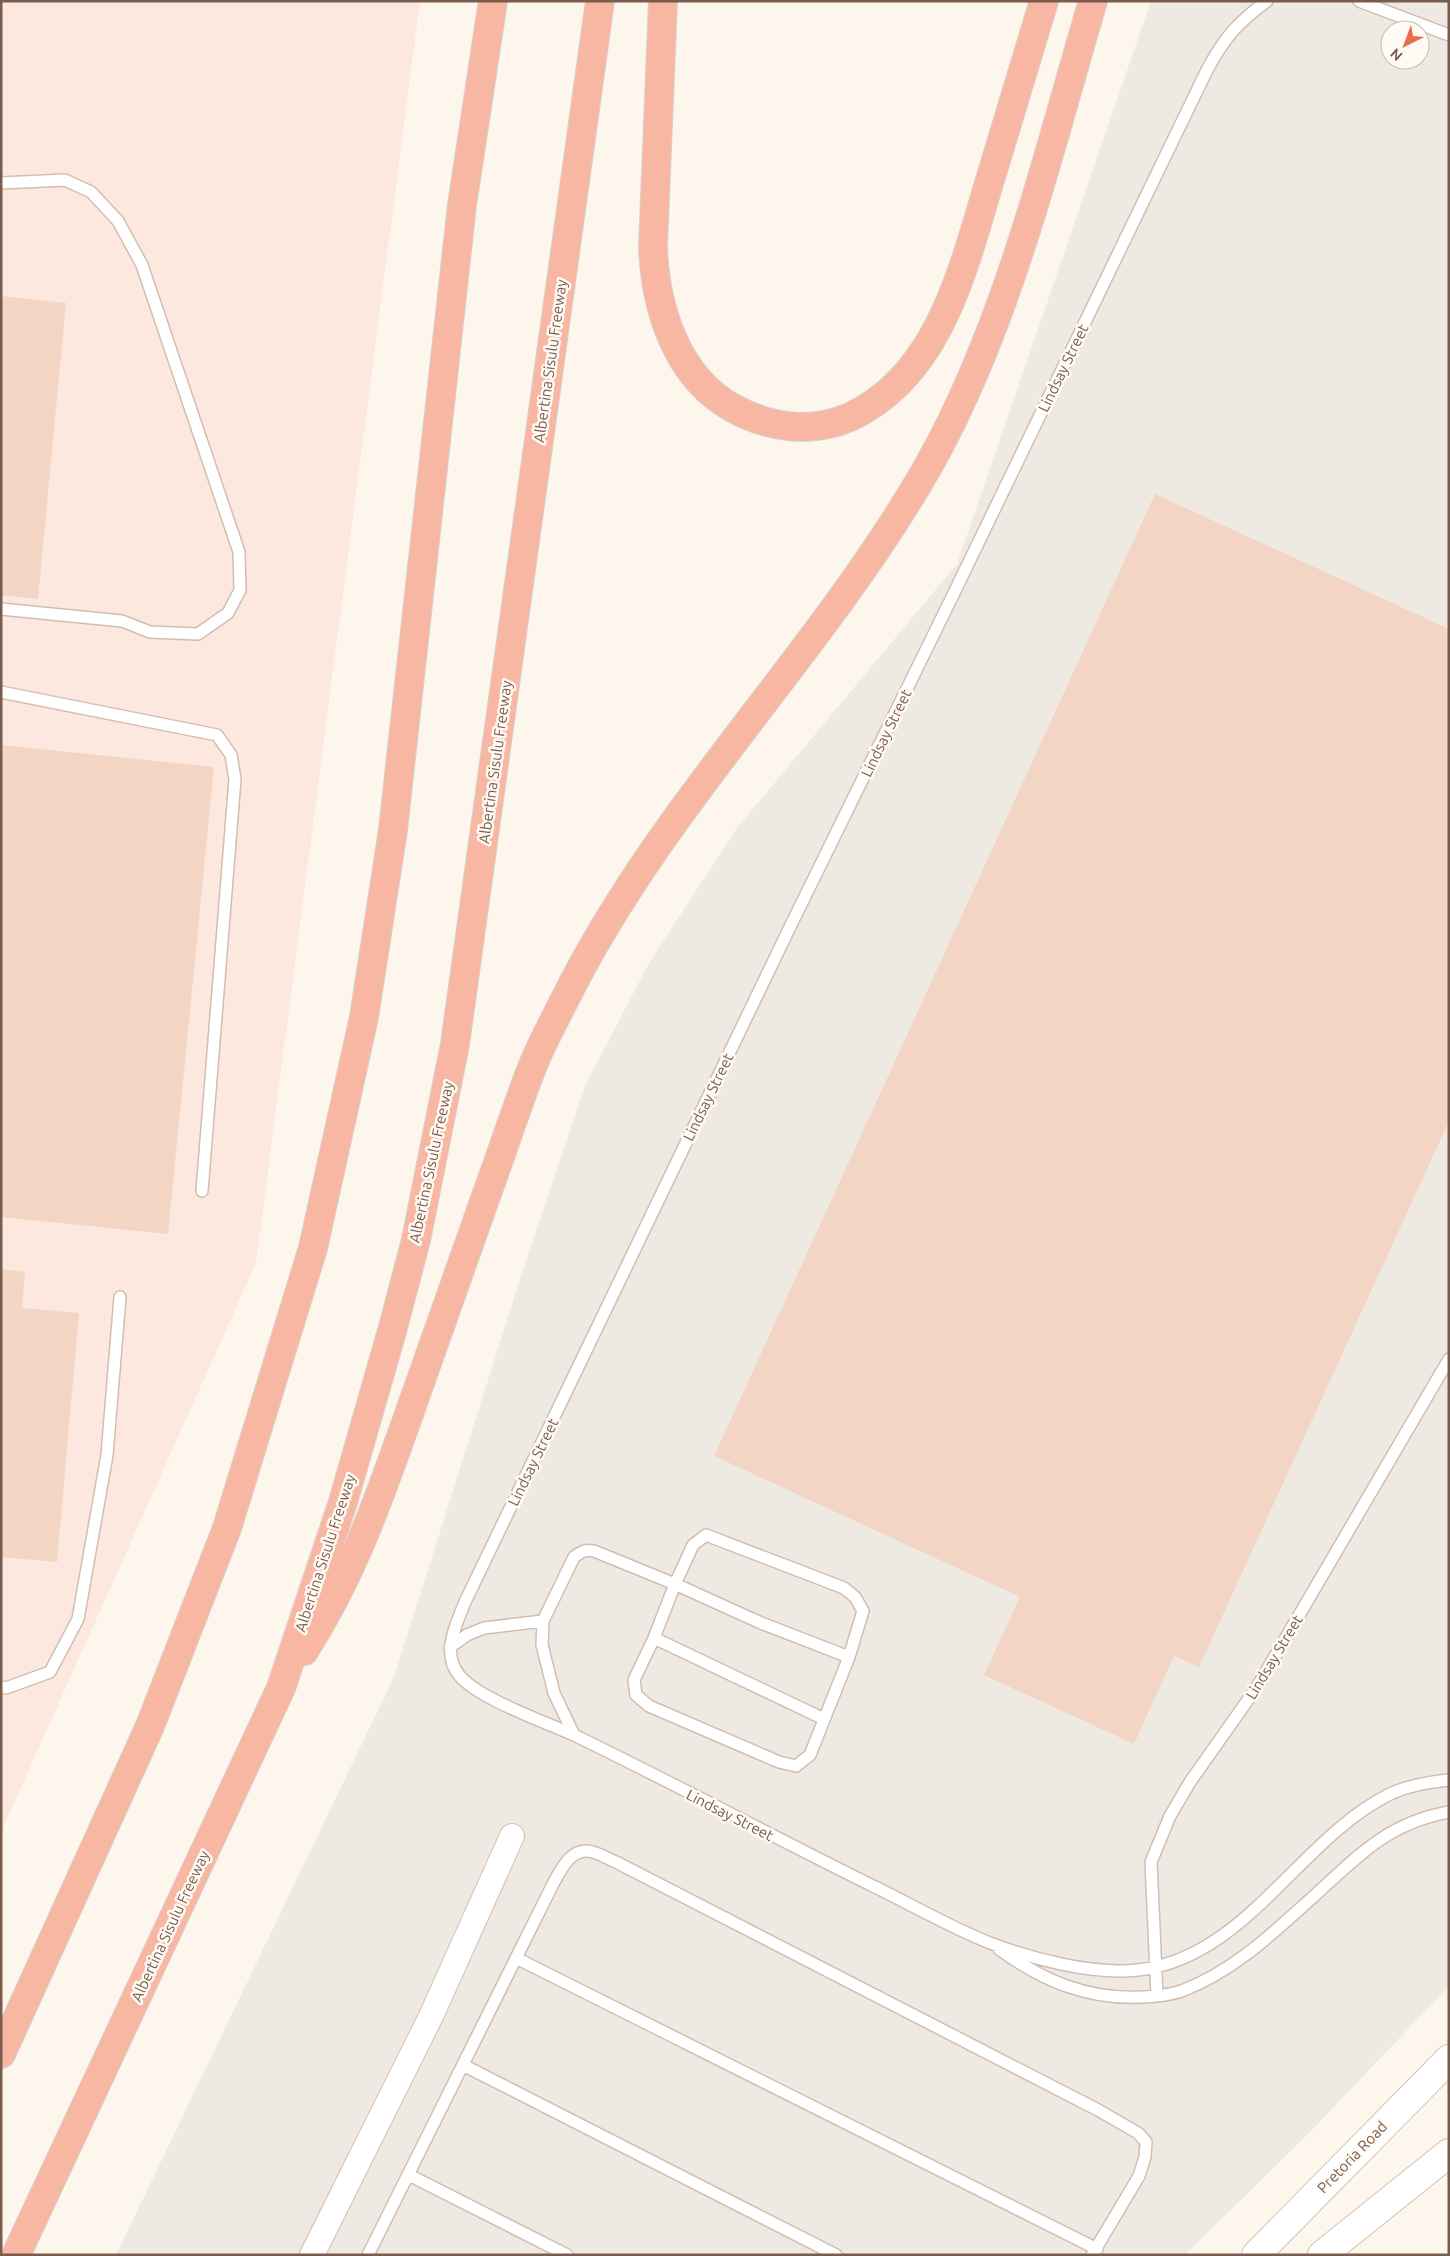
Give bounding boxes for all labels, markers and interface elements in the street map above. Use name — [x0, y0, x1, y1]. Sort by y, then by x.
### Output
north arrow — [1380, 20, 1430, 70]
text: N — [1387, 45, 1406, 64]
street label: Albertina Sisulu Freeway — [530, 278, 570, 444]
street label: Lindsay Street — [1034, 321, 1092, 415]
street label: Albertina Sisulu Freeway — [475, 679, 515, 845]
street label: Lindsay Street — [857, 686, 915, 780]
street label: Lindsay Street — [679, 1050, 737, 1144]
street label: Albertina Sisulu Freeway — [406, 1080, 456, 1244]
street label: Lindsay Street — [504, 1415, 562, 1509]
street label: Albertina Sisulu Freeway — [291, 1472, 359, 1634]
street label: Lindsay Street — [1242, 1612, 1306, 1702]
street label: Lindsay Street — [684, 1786, 776, 1844]
street label: Albertina Sisulu Freeway — [128, 1848, 212, 2004]
street label: Pretoria Road — [1314, 2118, 1390, 2196]

